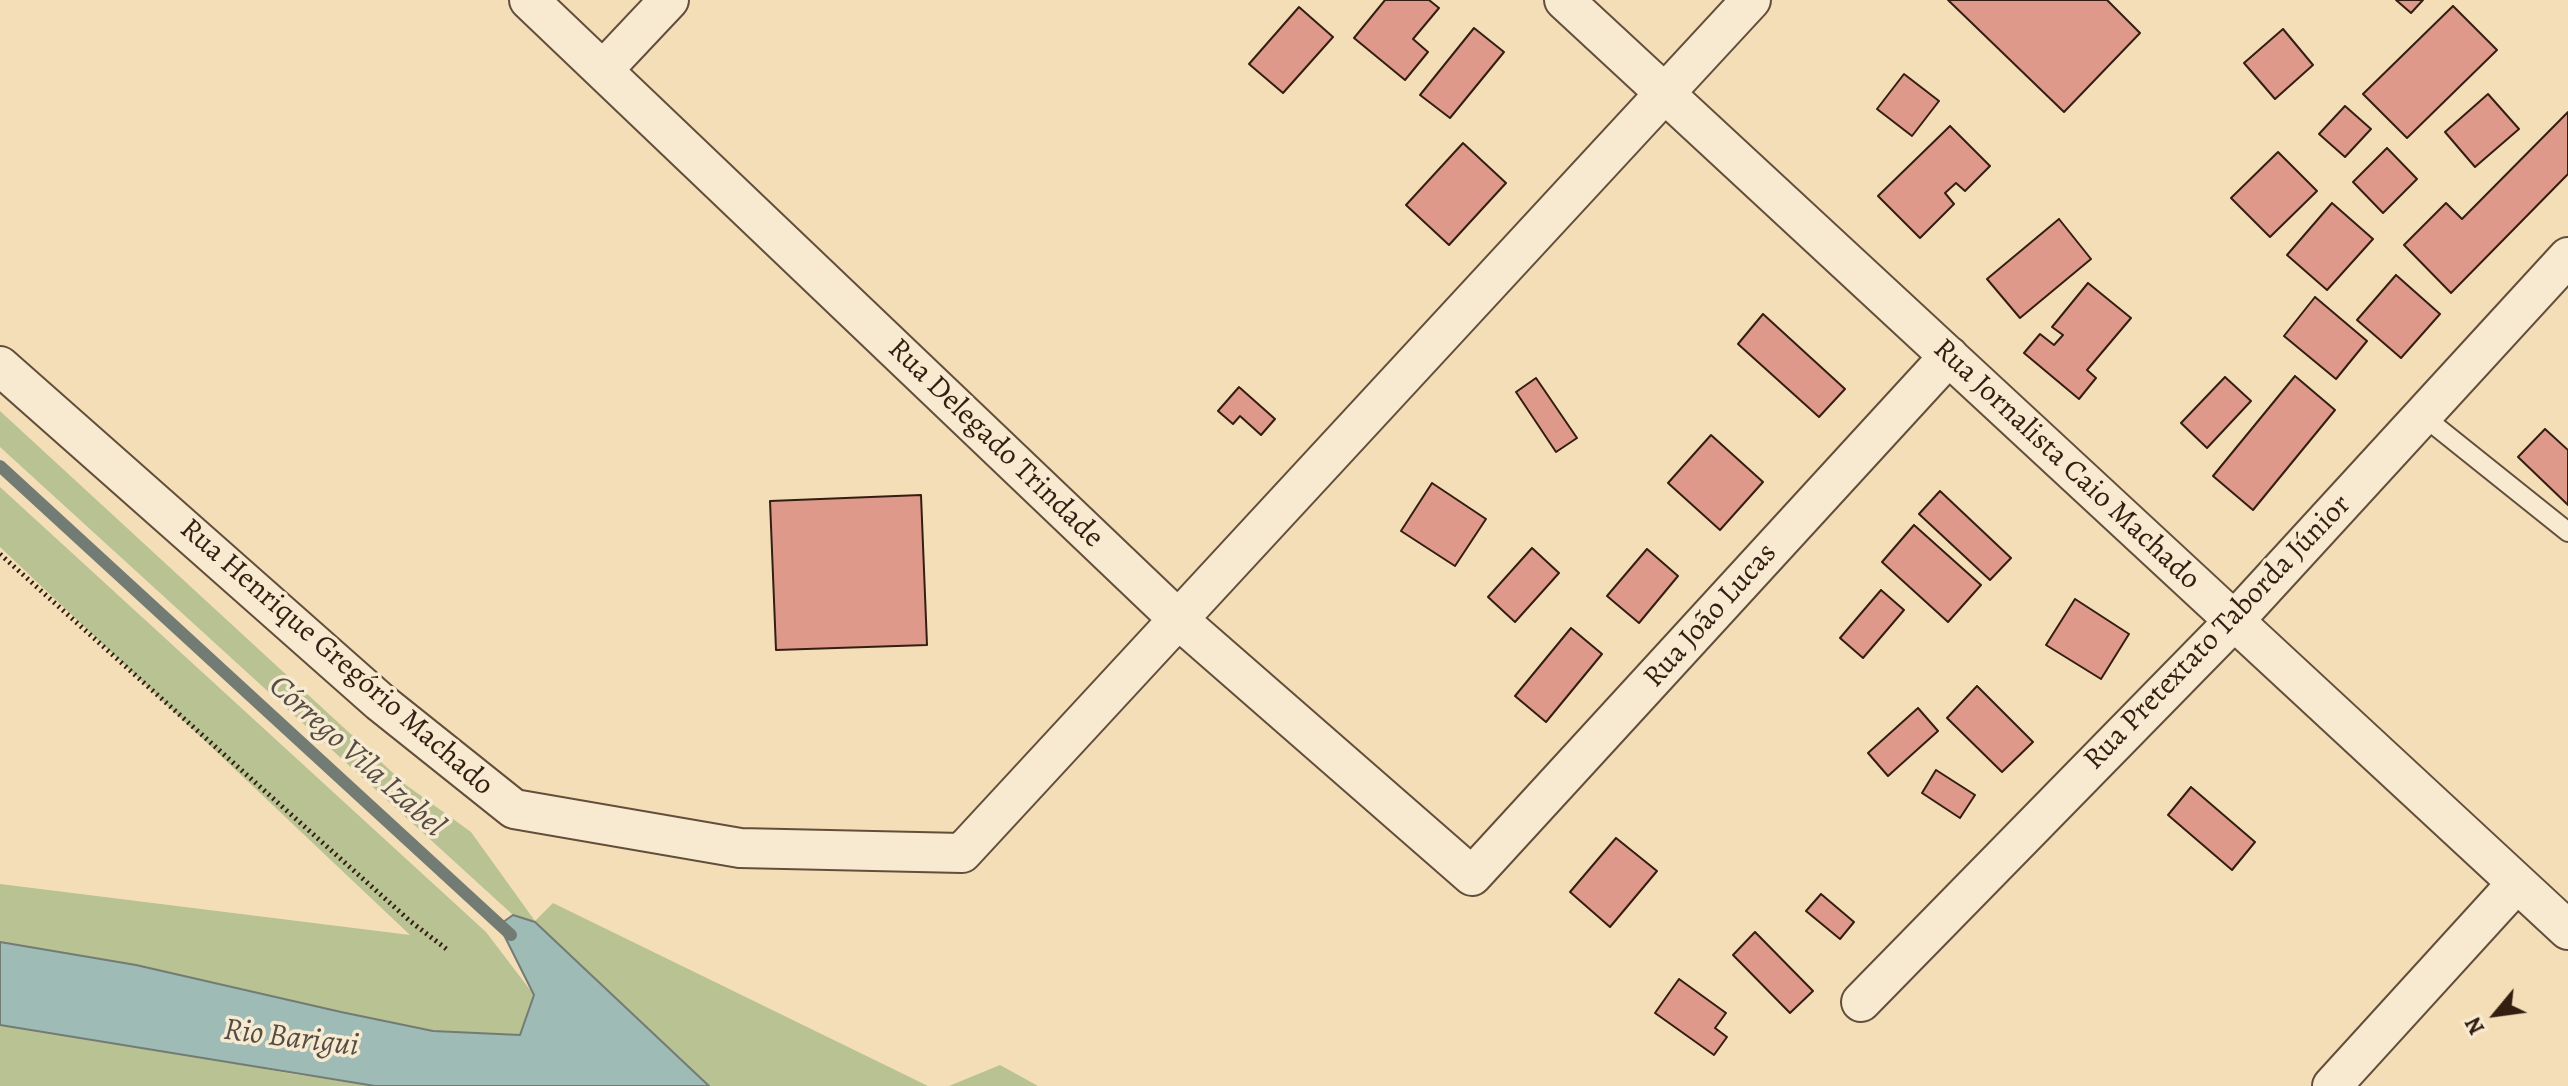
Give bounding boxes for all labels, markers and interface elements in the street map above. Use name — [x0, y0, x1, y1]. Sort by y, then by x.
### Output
street label: Rua Delegado Trindade — [880, 332, 1110, 556]
street label: Rua Jornalista Caio Machado — [1925, 332, 2207, 598]
street label: Rua Pretextato Taborda Júnior — [2077, 488, 2359, 778]
street label: Rua Henrique Gregório Machado — [172, 512, 500, 804]
street label: Rua João Lucas — [1637, 536, 1785, 696]
water label: Córrego Vila Izabel — [260, 668, 452, 846]
north arrow — [2456, 974, 2536, 1054]
text: N — [2458, 1011, 2492, 1040]
water label: Rio Barigui — [221, 1012, 361, 1066]

